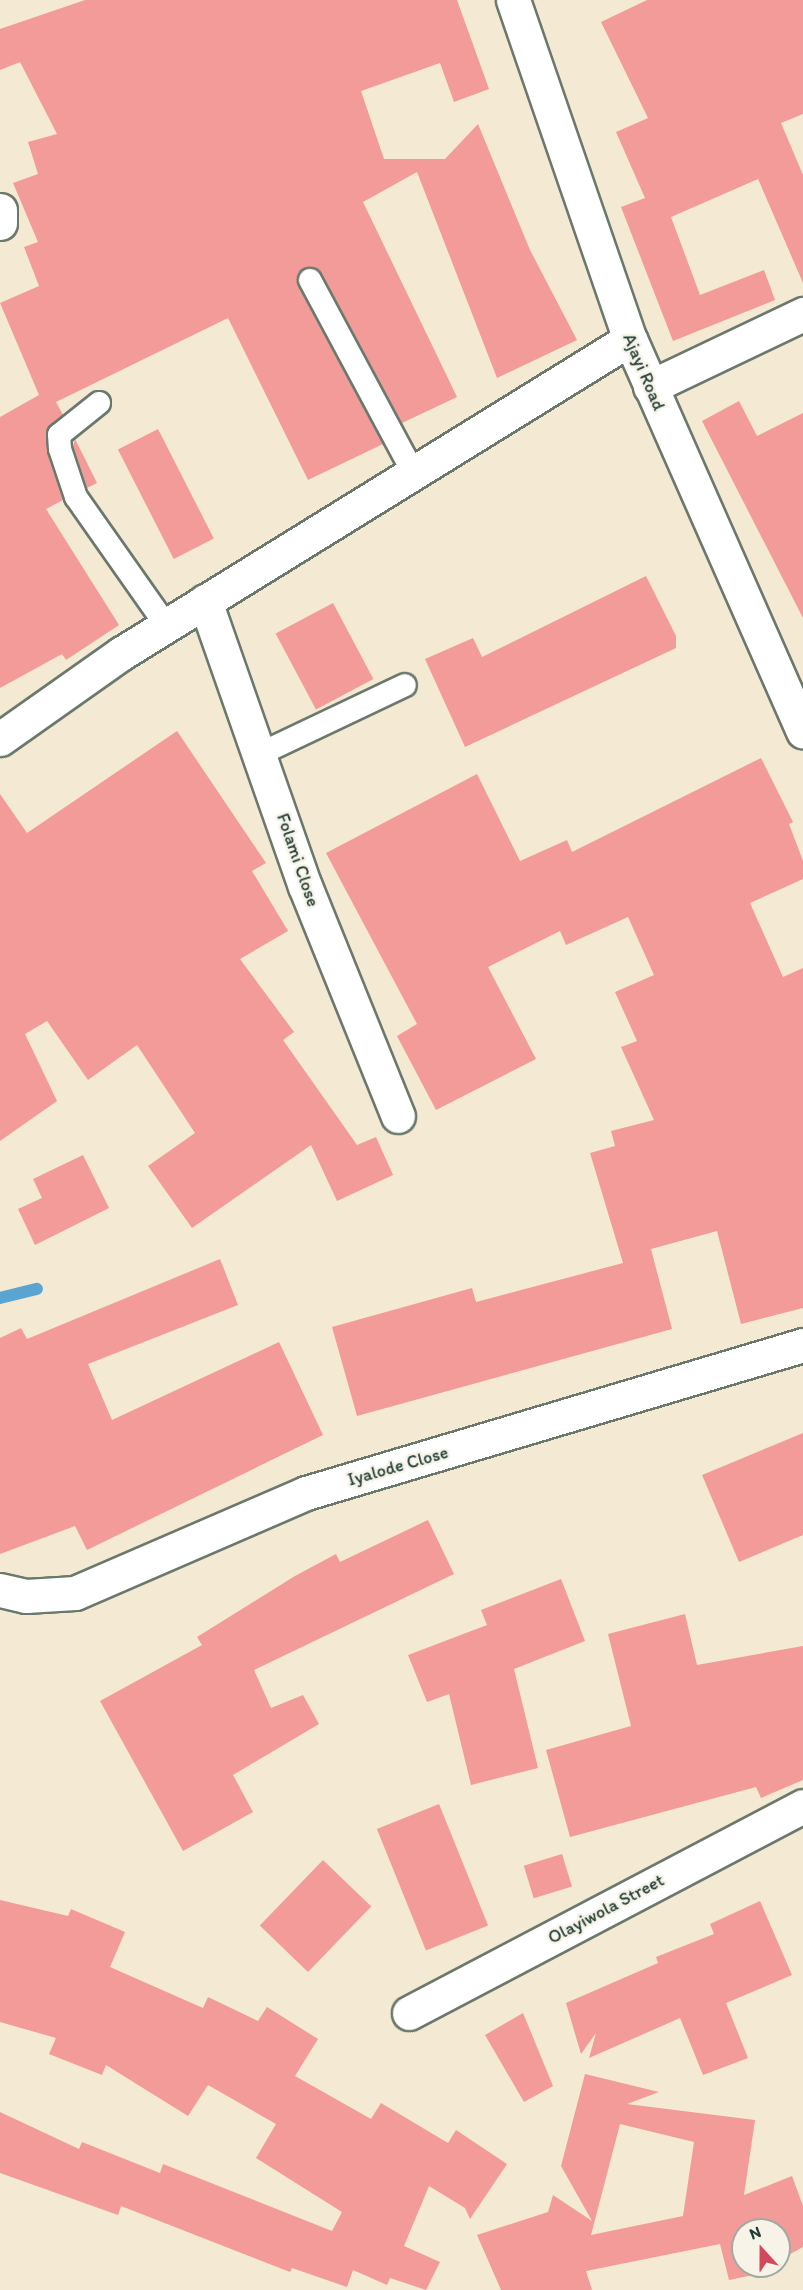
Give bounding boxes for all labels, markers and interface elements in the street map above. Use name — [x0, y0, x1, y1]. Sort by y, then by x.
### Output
street label: Ajayi Road — [618, 330, 670, 414]
street label: Folami Close — [272, 810, 324, 910]
street label: Iyalode Close — [345, 1441, 451, 1491]
street label: Olayiwola Street — [544, 1869, 668, 1949]
north arrow — [731, 2218, 791, 2278]
text: N — [747, 2222, 764, 2243]

